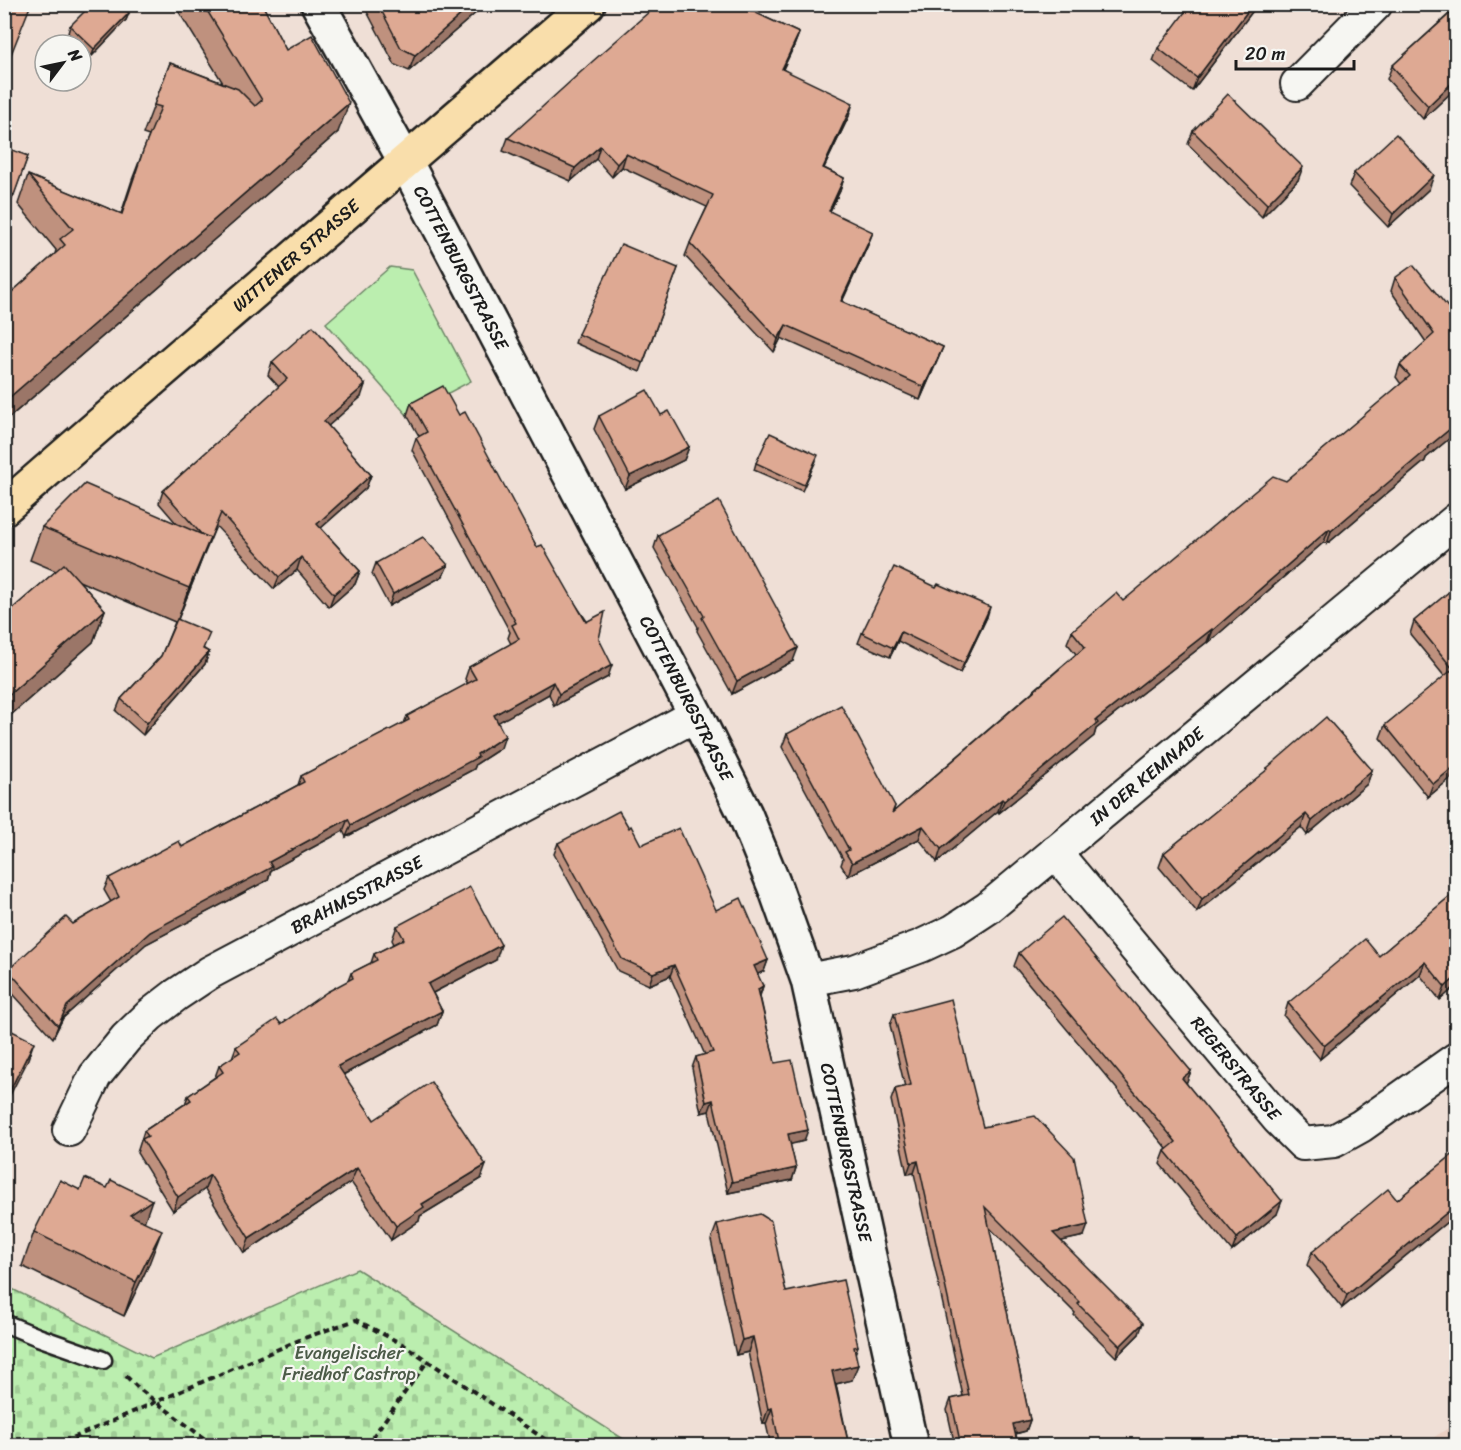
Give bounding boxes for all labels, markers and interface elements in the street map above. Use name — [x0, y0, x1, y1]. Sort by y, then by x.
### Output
north arrow — [33, 33, 93, 93]
scale bar — [1236, 33, 1354, 71]
text: 20 m — [1245, 38, 1285, 70]
text: N — [60, 42, 91, 68]
street label: COTTENBURGSTRASSE — [404, 179, 518, 357]
street label: WITTENER STRASSE — [225, 190, 368, 320]
street label: COTTENBURGSTRASSE — [630, 610, 743, 788]
street label: IN DER KEMNADE — [1081, 718, 1213, 835]
street label: BRAHMSSTRASSE — [285, 846, 430, 943]
street label: REGERSTRASSE — [1182, 1009, 1290, 1129]
street label: COTTENBURGSTRASSE — [811, 1060, 882, 1246]
park label: Evangelischer Friedhof Castrop — [282, 1337, 416, 1390]

